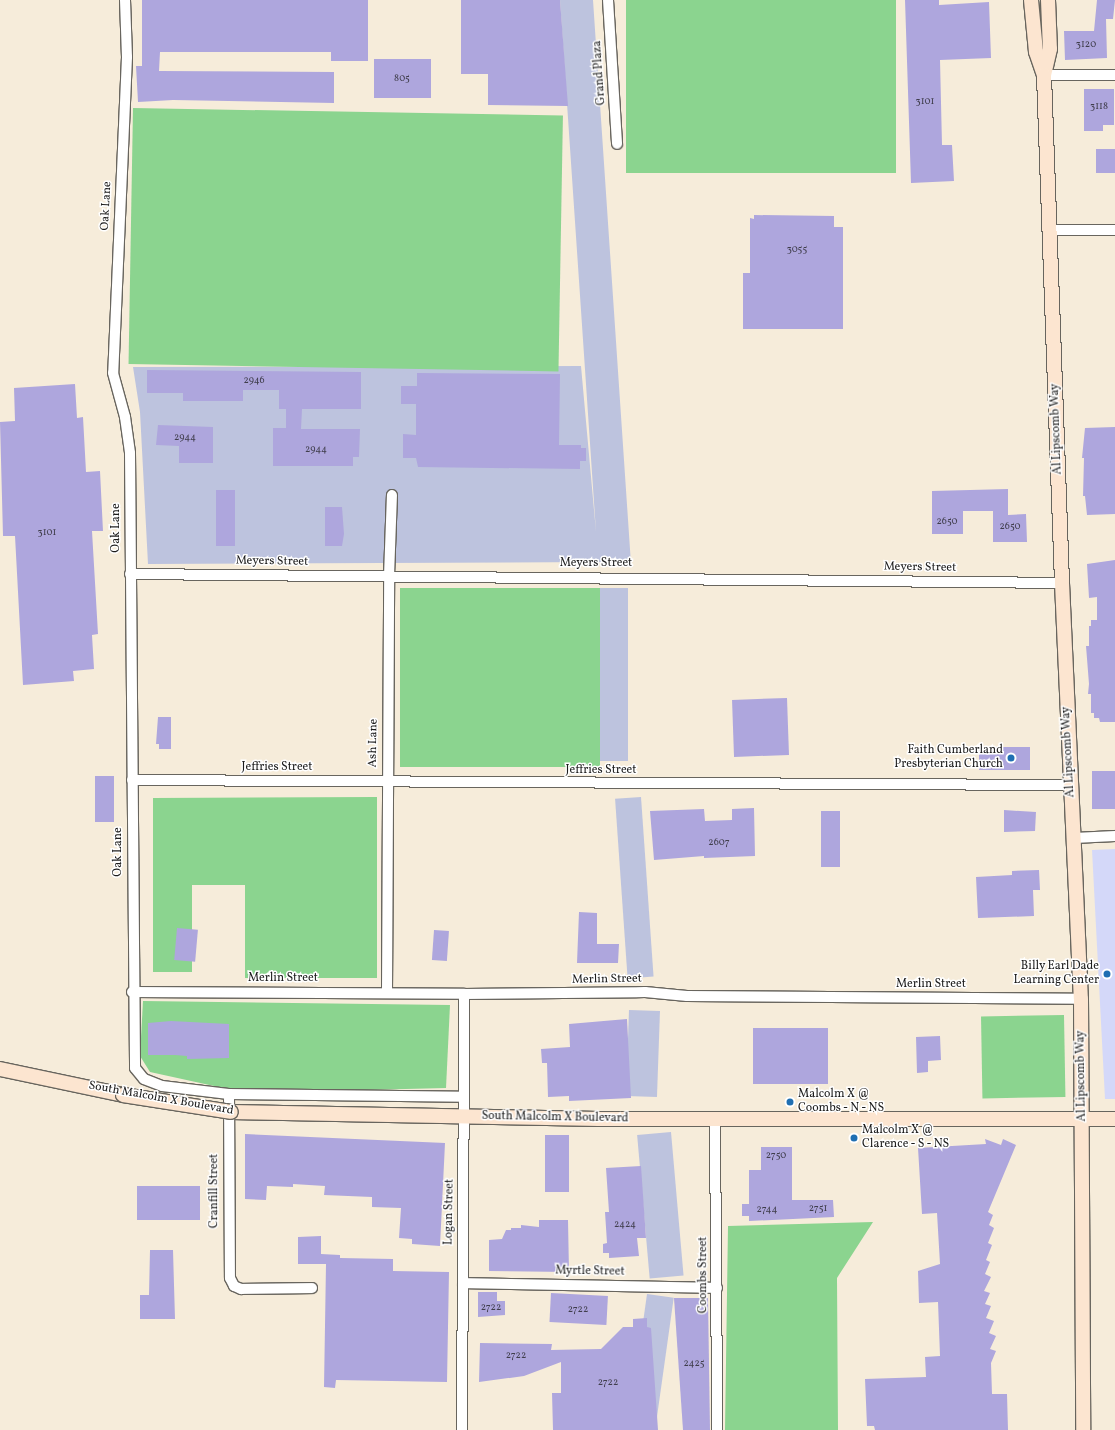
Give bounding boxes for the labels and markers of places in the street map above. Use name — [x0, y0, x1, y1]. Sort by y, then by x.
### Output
place label: Faith Cumberland Presbyterian Church — [894, 744, 1003, 772]
marker: Faith Cumberland Presbyterian Church — [1006, 753, 1016, 763]
place label: Billy Earl Dade Learning Center — [1014, 960, 1099, 988]
marker: Billy Earl Dade Learning Center — [1102, 969, 1112, 979]
place label: Malcolm X @ Coombs - N - NS — [798, 1088, 885, 1116]
marker: Malcolm X @ Coombs - N - NS — [785, 1097, 795, 1107]
place label: Malcolm X @ Clarence - S - NS — [862, 1124, 950, 1152]
marker: Malcolm X @ Clarence - S - NS — [849, 1133, 859, 1143]

